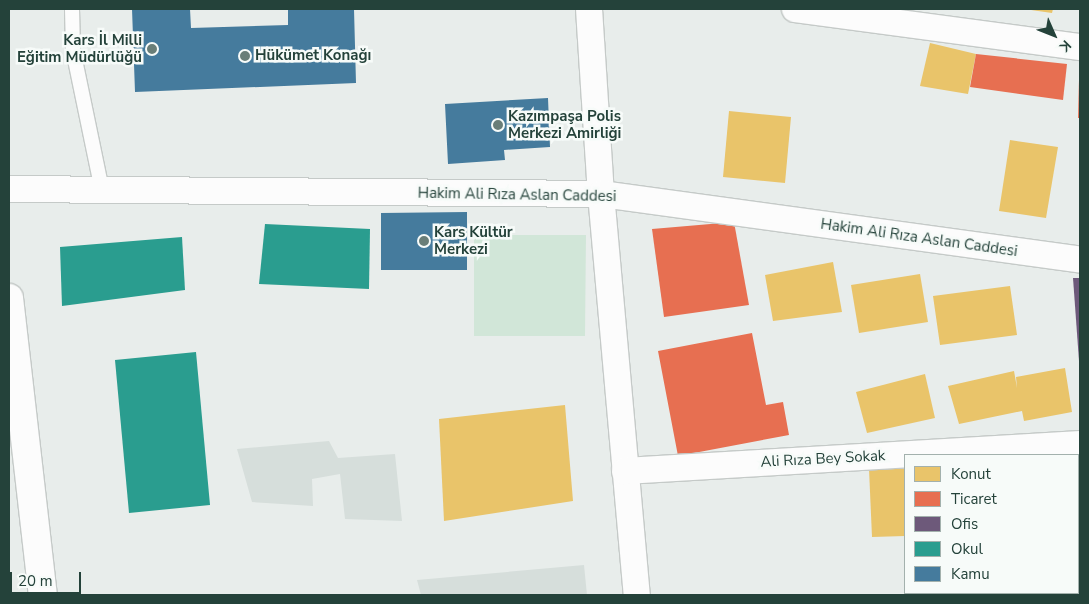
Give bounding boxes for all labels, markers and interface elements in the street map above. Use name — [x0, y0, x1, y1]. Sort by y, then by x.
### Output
north arrow — [1029, 10, 1079, 60]
place label: Kars İl Milli Eğitim Müdürlüğü — [17, 31, 142, 66]
text: K — [1055, 36, 1075, 56]
marker: Kars İl Milli Eğitim Müdürlüğü — [146, 43, 158, 55]
place label: Hükümet Konağı — [255, 47, 371, 65]
marker: Hükümet Konağı — [239, 50, 251, 62]
place label: Kazımpaşa Polis Merkezi Amirliği — [508, 107, 621, 142]
marker: Kazımpaşa Polis Merkezi Amirliği — [492, 119, 504, 131]
street label: Hakim Ali Rıza Aslan Caddesi — [417, 184, 617, 206]
street label: Hakim Ali Rıza Aslan Caddesi — [819, 215, 1019, 261]
place label: Kars Kültür Merkezi — [434, 223, 513, 258]
marker: Kars Kültür Merkezi — [418, 235, 430, 247]
street label: Ali Rıza Bey Sokak — [760, 447, 886, 471]
legend — [904, 454, 1079, 594]
text: Konut — [951, 464, 991, 484]
text: Ticaret — [951, 489, 997, 509]
text: Ofis — [951, 514, 978, 534]
text: Okul — [951, 539, 983, 559]
scale bar — [12, 562, 84, 594]
text: Kamu — [951, 564, 990, 584]
text: 20 m — [18, 571, 53, 591]

